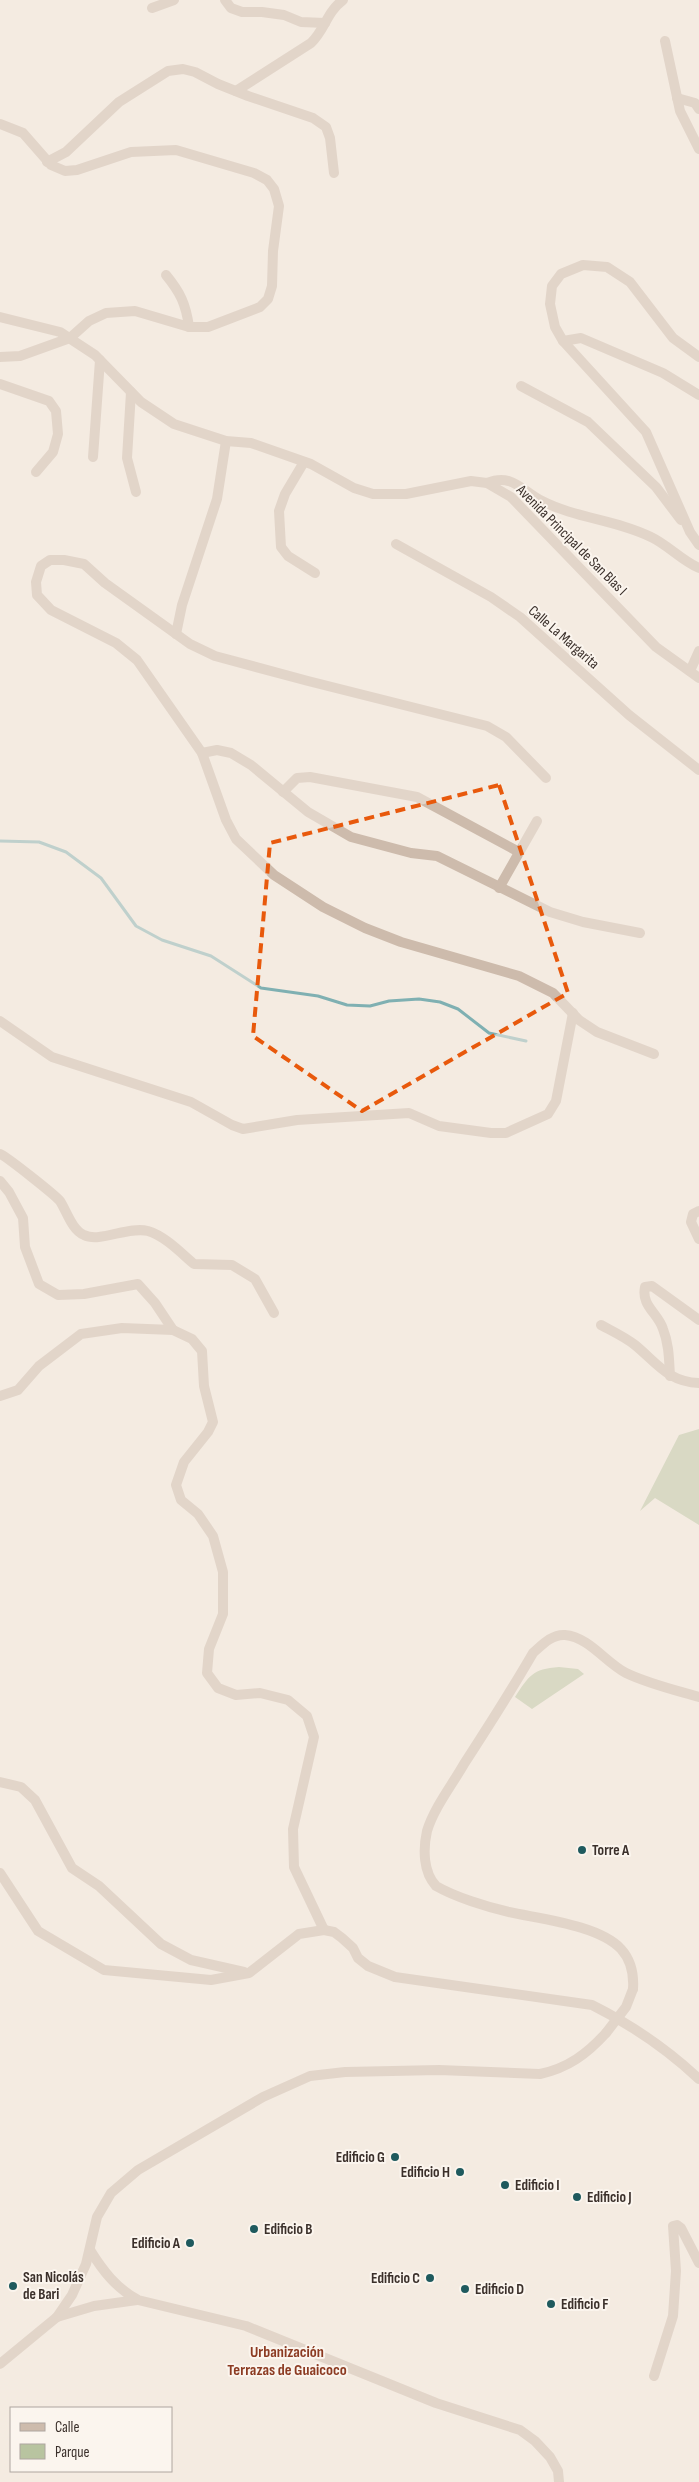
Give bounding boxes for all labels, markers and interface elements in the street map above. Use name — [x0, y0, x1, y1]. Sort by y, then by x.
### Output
street label: Avenida Principal de San Blas I — [512, 480, 631, 600]
street label: Calle La Margarita — [524, 601, 603, 674]
place label: Torre A — [592, 1841, 630, 1860]
marker: Torre A — [576, 1844, 588, 1856]
place label: Edificio G — [336, 2148, 385, 2167]
marker: Edificio G — [389, 2151, 401, 2163]
place label: Edificio H — [401, 2163, 450, 2182]
marker: Edificio H — [454, 2166, 466, 2178]
place label: Edificio I — [515, 2176, 560, 2195]
marker: Edificio I — [499, 2179, 511, 2191]
place label: Edificio J — [587, 2188, 632, 2207]
marker: Edificio J — [571, 2191, 583, 2203]
place label: Edificio B — [264, 2220, 312, 2239]
marker: Edificio B — [248, 2223, 260, 2235]
place label: Edificio A — [132, 2234, 181, 2253]
marker: Edificio A — [184, 2237, 196, 2249]
place label: San Nicolás de Bari — [23, 2268, 84, 2304]
place label: Edificio C — [371, 2269, 420, 2288]
marker: Edificio C — [424, 2272, 436, 2284]
marker: San Nicolás de Bari — [7, 2280, 19, 2292]
place label: Edificio D — [475, 2280, 524, 2299]
marker: Edificio D — [459, 2283, 471, 2295]
place label: Edificio F — [561, 2295, 609, 2314]
marker: Edificio F — [545, 2298, 557, 2310]
district label: Urbanización Terrazas de Guaicoco — [227, 2343, 347, 2380]
legend — [10, 2407, 172, 2472]
text: Calle — [55, 2418, 79, 2437]
text: Parque — [55, 2443, 90, 2462]

